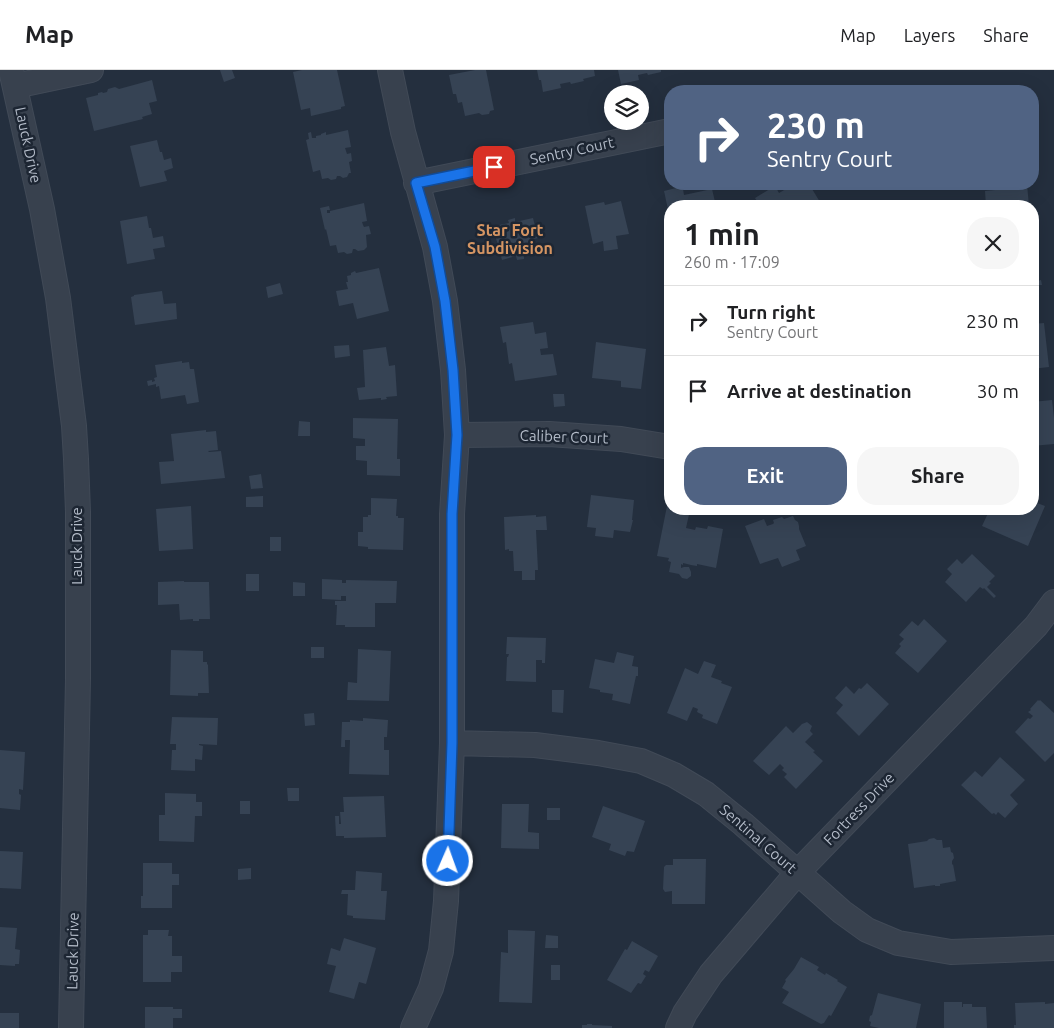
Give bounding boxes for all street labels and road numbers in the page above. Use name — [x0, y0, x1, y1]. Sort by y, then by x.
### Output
street label: Lauck Drive — [12, 105, 45, 185]
street label: Sentry Court — [528, 133, 616, 168]
street label: Caliber Court — [519, 426, 609, 447]
street label: Lauck Drive — [68, 507, 85, 585]
street label: Fortress Drive — [820, 769, 897, 848]
street label: Sentinal Court — [717, 801, 800, 877]
street label: Lauck Drive — [63, 912, 82, 990]

